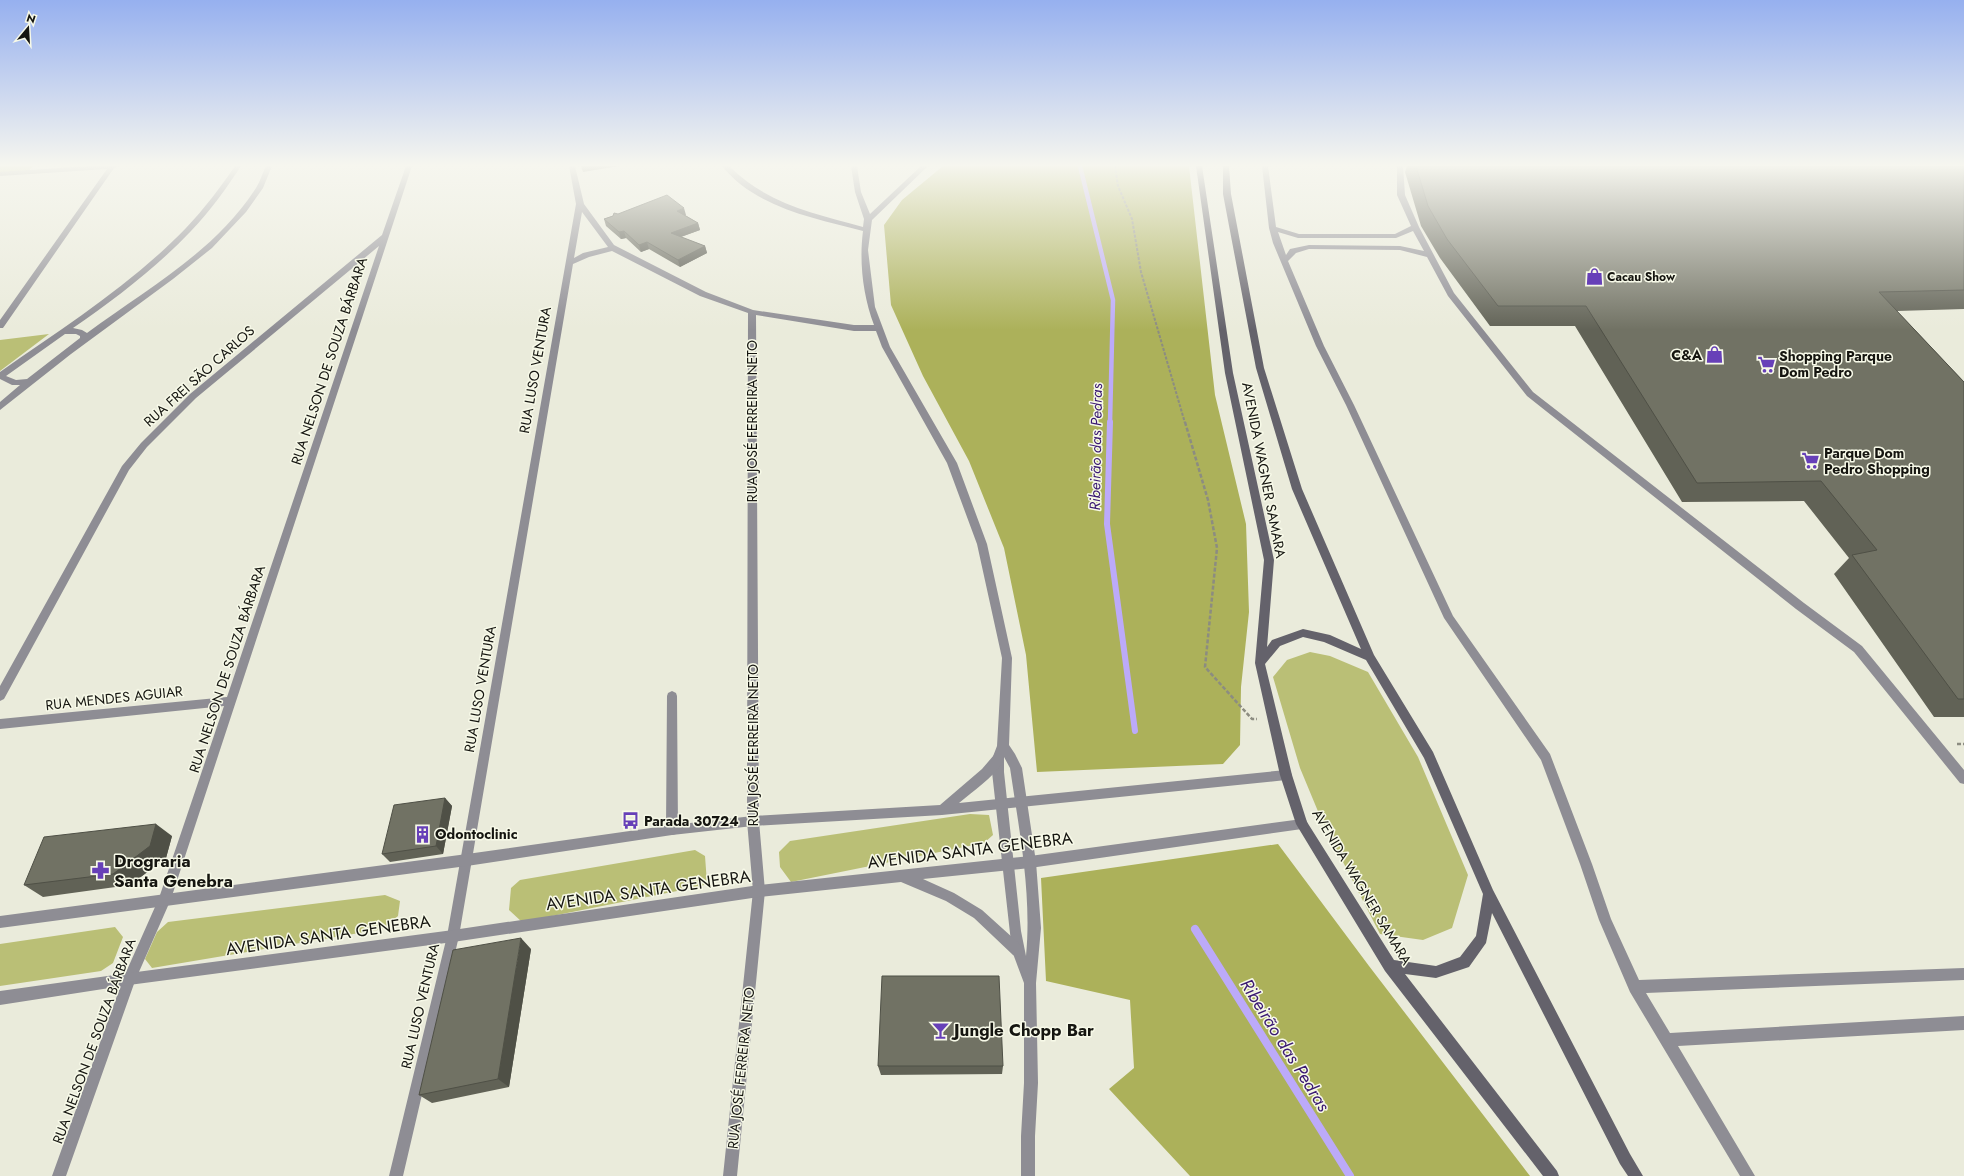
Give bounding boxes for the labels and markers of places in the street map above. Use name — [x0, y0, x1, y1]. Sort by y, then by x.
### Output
shop icon: Cacau Show — [1584, 267, 1604, 287]
place label: Cacau Show — [1607, 268, 1676, 286]
place label: C&A — [1671, 345, 1703, 365]
shop icon: C&A — [1705, 345, 1725, 365]
place label: Shopping Parque Dom Pedro — [1779, 346, 1892, 382]
supermarket icon: Shopping Parque Dom Pedro — [1756, 354, 1776, 374]
place label: Parque Dom Pedro Shopping — [1824, 443, 1930, 479]
supermarket icon: Parque Dom Pedro Shopping — [1801, 451, 1821, 471]
bus stop icon: Parada 30724 — [621, 811, 641, 831]
place label: Parada 30724 — [644, 811, 739, 831]
building icon: Odontoclinic — [412, 824, 432, 844]
place label: Odontoclinic — [435, 824, 518, 844]
place label: Drograria Santa Genebra — [114, 849, 233, 893]
pharmacy icon: Drograria Santa Genebra — [91, 861, 111, 881]
place label: Jungle Chopp Bar — [951, 1018, 1094, 1042]
bar icon: Jungle Chopp Bar — [931, 1020, 951, 1040]

